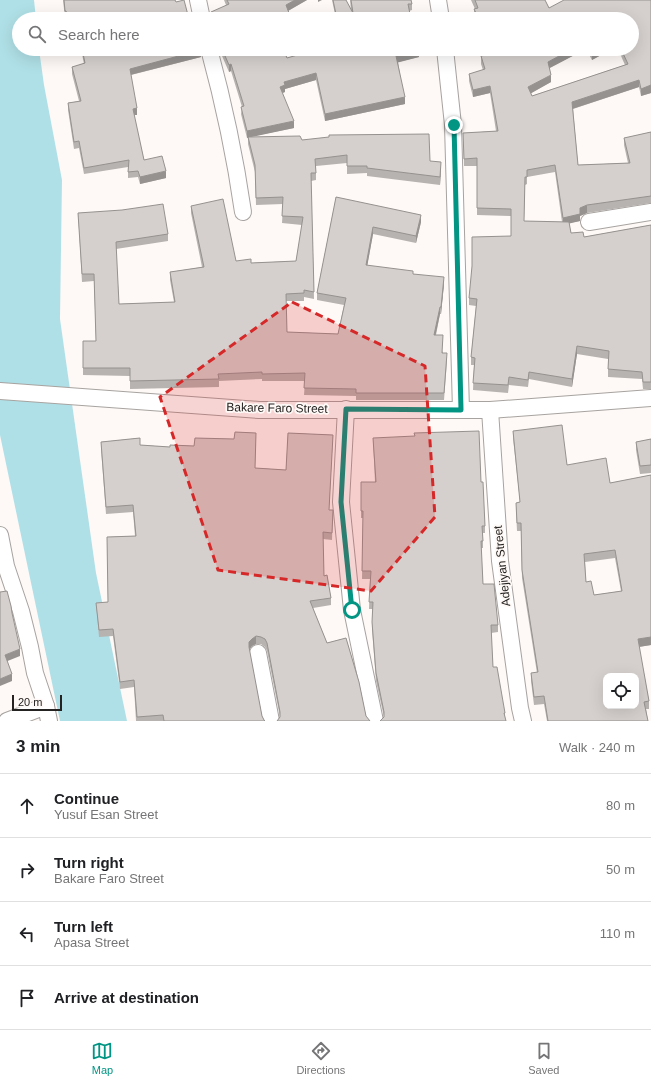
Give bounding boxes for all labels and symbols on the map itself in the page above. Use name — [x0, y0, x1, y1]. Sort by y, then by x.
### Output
route end — [445, 116, 463, 134]
street label: Bakare Faro Street — [226, 400, 328, 416]
street label: Adejiyan Street — [491, 524, 513, 607]
route start — [343, 601, 361, 619]
scale bar — [12, 693, 62, 712]

